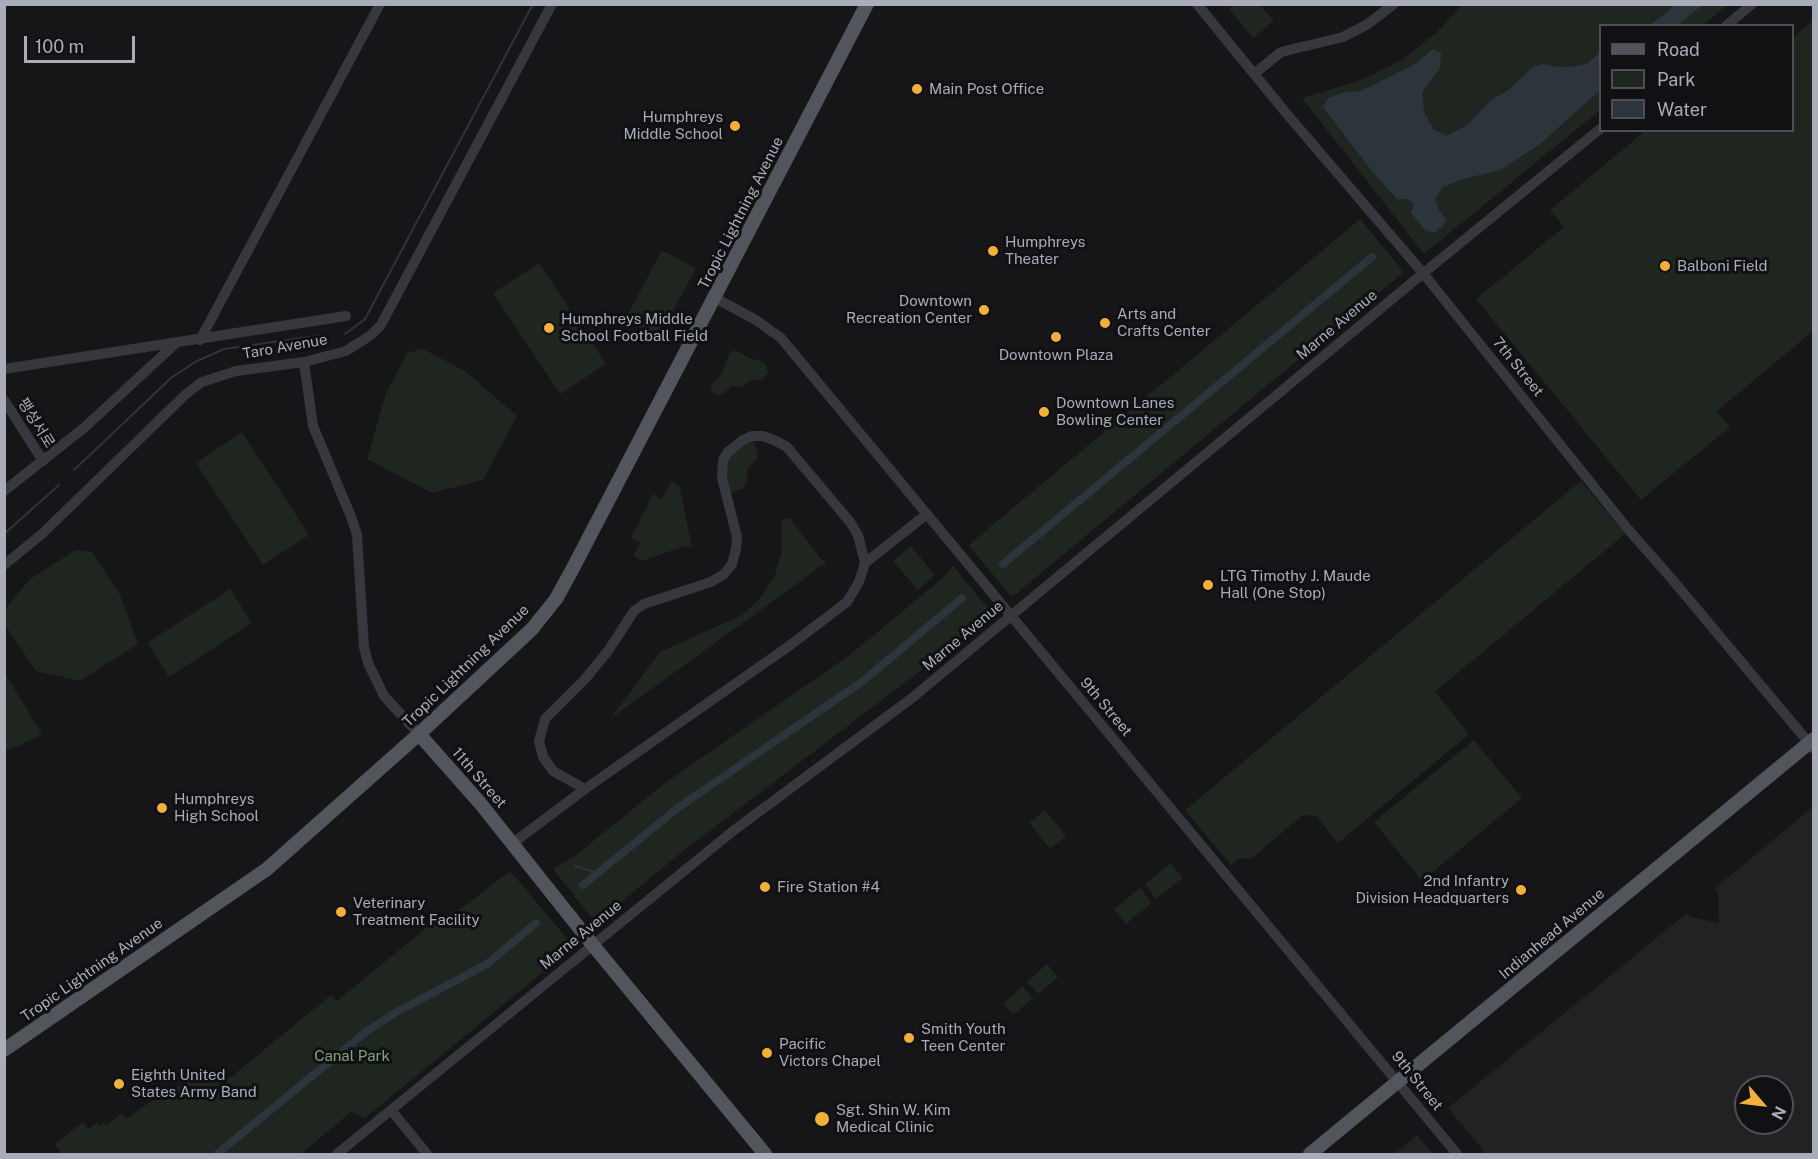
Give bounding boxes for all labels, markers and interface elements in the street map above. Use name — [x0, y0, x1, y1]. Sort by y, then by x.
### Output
scale bar — [27, 24, 138, 62]
legend — [1599, 24, 1794, 132]
text: 100 m — [35, 36, 84, 57]
text: Road — [1657, 39, 1700, 60]
text: Park — [1657, 69, 1695, 90]
place label: Main Post Office — [929, 80, 1044, 98]
marker: Main Post Office — [910, 82, 924, 96]
text: Water — [1657, 99, 1707, 120]
place label: Humphreys Middle School — [623, 108, 723, 143]
marker: Humphreys Middle School — [728, 119, 742, 133]
street label: Tropic Lightning Avenue — [695, 134, 787, 292]
place label: Humphreys Theater — [1005, 233, 1085, 268]
marker: Humphreys Theater — [986, 244, 1000, 258]
place label: Balboni Field — [1677, 257, 1768, 275]
marker: Balboni Field — [1658, 259, 1672, 273]
street label: Marne Avenue — [1293, 286, 1381, 364]
place label: Downtown Recreation Center — [846, 292, 972, 327]
marker: Downtown Recreation Center — [977, 303, 991, 317]
place label: Arts and Crafts Center — [1117, 305, 1211, 340]
place label: Humphreys Middle School Football Field — [561, 310, 708, 345]
marker: Arts and Crafts Center — [1098, 316, 1112, 330]
marker: Humphreys Middle School Football Field — [542, 321, 556, 335]
marker: Downtown Plaza — [1049, 330, 1063, 344]
street label: Taro Avenue — [241, 331, 329, 363]
street label: 7th Street — [1489, 334, 1547, 400]
place label: Downtown Plaza — [999, 346, 1113, 364]
place label: Downtown Lanes Bowling Center — [1056, 394, 1174, 429]
street label: 팽성서로 — [14, 395, 58, 451]
marker: Downtown Lanes Bowling Center — [1037, 405, 1051, 419]
place label: LTG Timothy J. Maude Hall (One Stop) — [1220, 567, 1371, 602]
marker: LTG Timothy J. Maude Hall (One Stop) — [1201, 578, 1215, 592]
street label: Marne Avenue — [919, 597, 1007, 675]
street label: Tropic Lightning Avenue — [399, 601, 533, 731]
street label: 9th Street — [1076, 674, 1136, 740]
street label: 11th Street — [448, 744, 510, 812]
place label: Humphreys High School — [174, 790, 259, 825]
marker: Humphreys High School — [155, 801, 169, 815]
place label: 2nd Infantry Division Headquarters — [1355, 872, 1509, 907]
place label: Fire Station #4 — [777, 878, 880, 896]
marker: Fire Station #4 — [758, 880, 772, 894]
marker: 2nd Infantry Division Headquarters — [1514, 883, 1528, 897]
street label: Indianhead Avenue — [1496, 885, 1608, 983]
place label: Veterinary Treatment Facility — [353, 894, 480, 929]
street label: Marne Avenue — [537, 897, 625, 973]
marker: Veterinary Treatment Facility — [334, 905, 348, 919]
street label: Tropic Lightning Avenue — [18, 914, 166, 1026]
place label: Smith Youth Teen Center — [921, 1020, 1006, 1055]
marker: Smith Youth Teen Center — [902, 1031, 916, 1045]
place label: Pacific Victors Chapel — [779, 1035, 881, 1070]
marker: Pacific Victors Chapel — [760, 1046, 774, 1060]
park label: Canal Park — [314, 1047, 390, 1065]
street label: 9th Street — [1388, 1048, 1446, 1114]
place label: Eighth United States Army Band — [131, 1066, 257, 1101]
north arrow — [1734, 1075, 1794, 1135]
marker: Eighth United States Army Band — [112, 1077, 126, 1091]
place label: Sgt. Shin W. Kim Medical Clinic — [836, 1101, 950, 1136]
text: N — [1767, 1103, 1790, 1123]
marker: Sgt. Shin W. Kim Medical Clinic — [813, 1110, 831, 1128]

